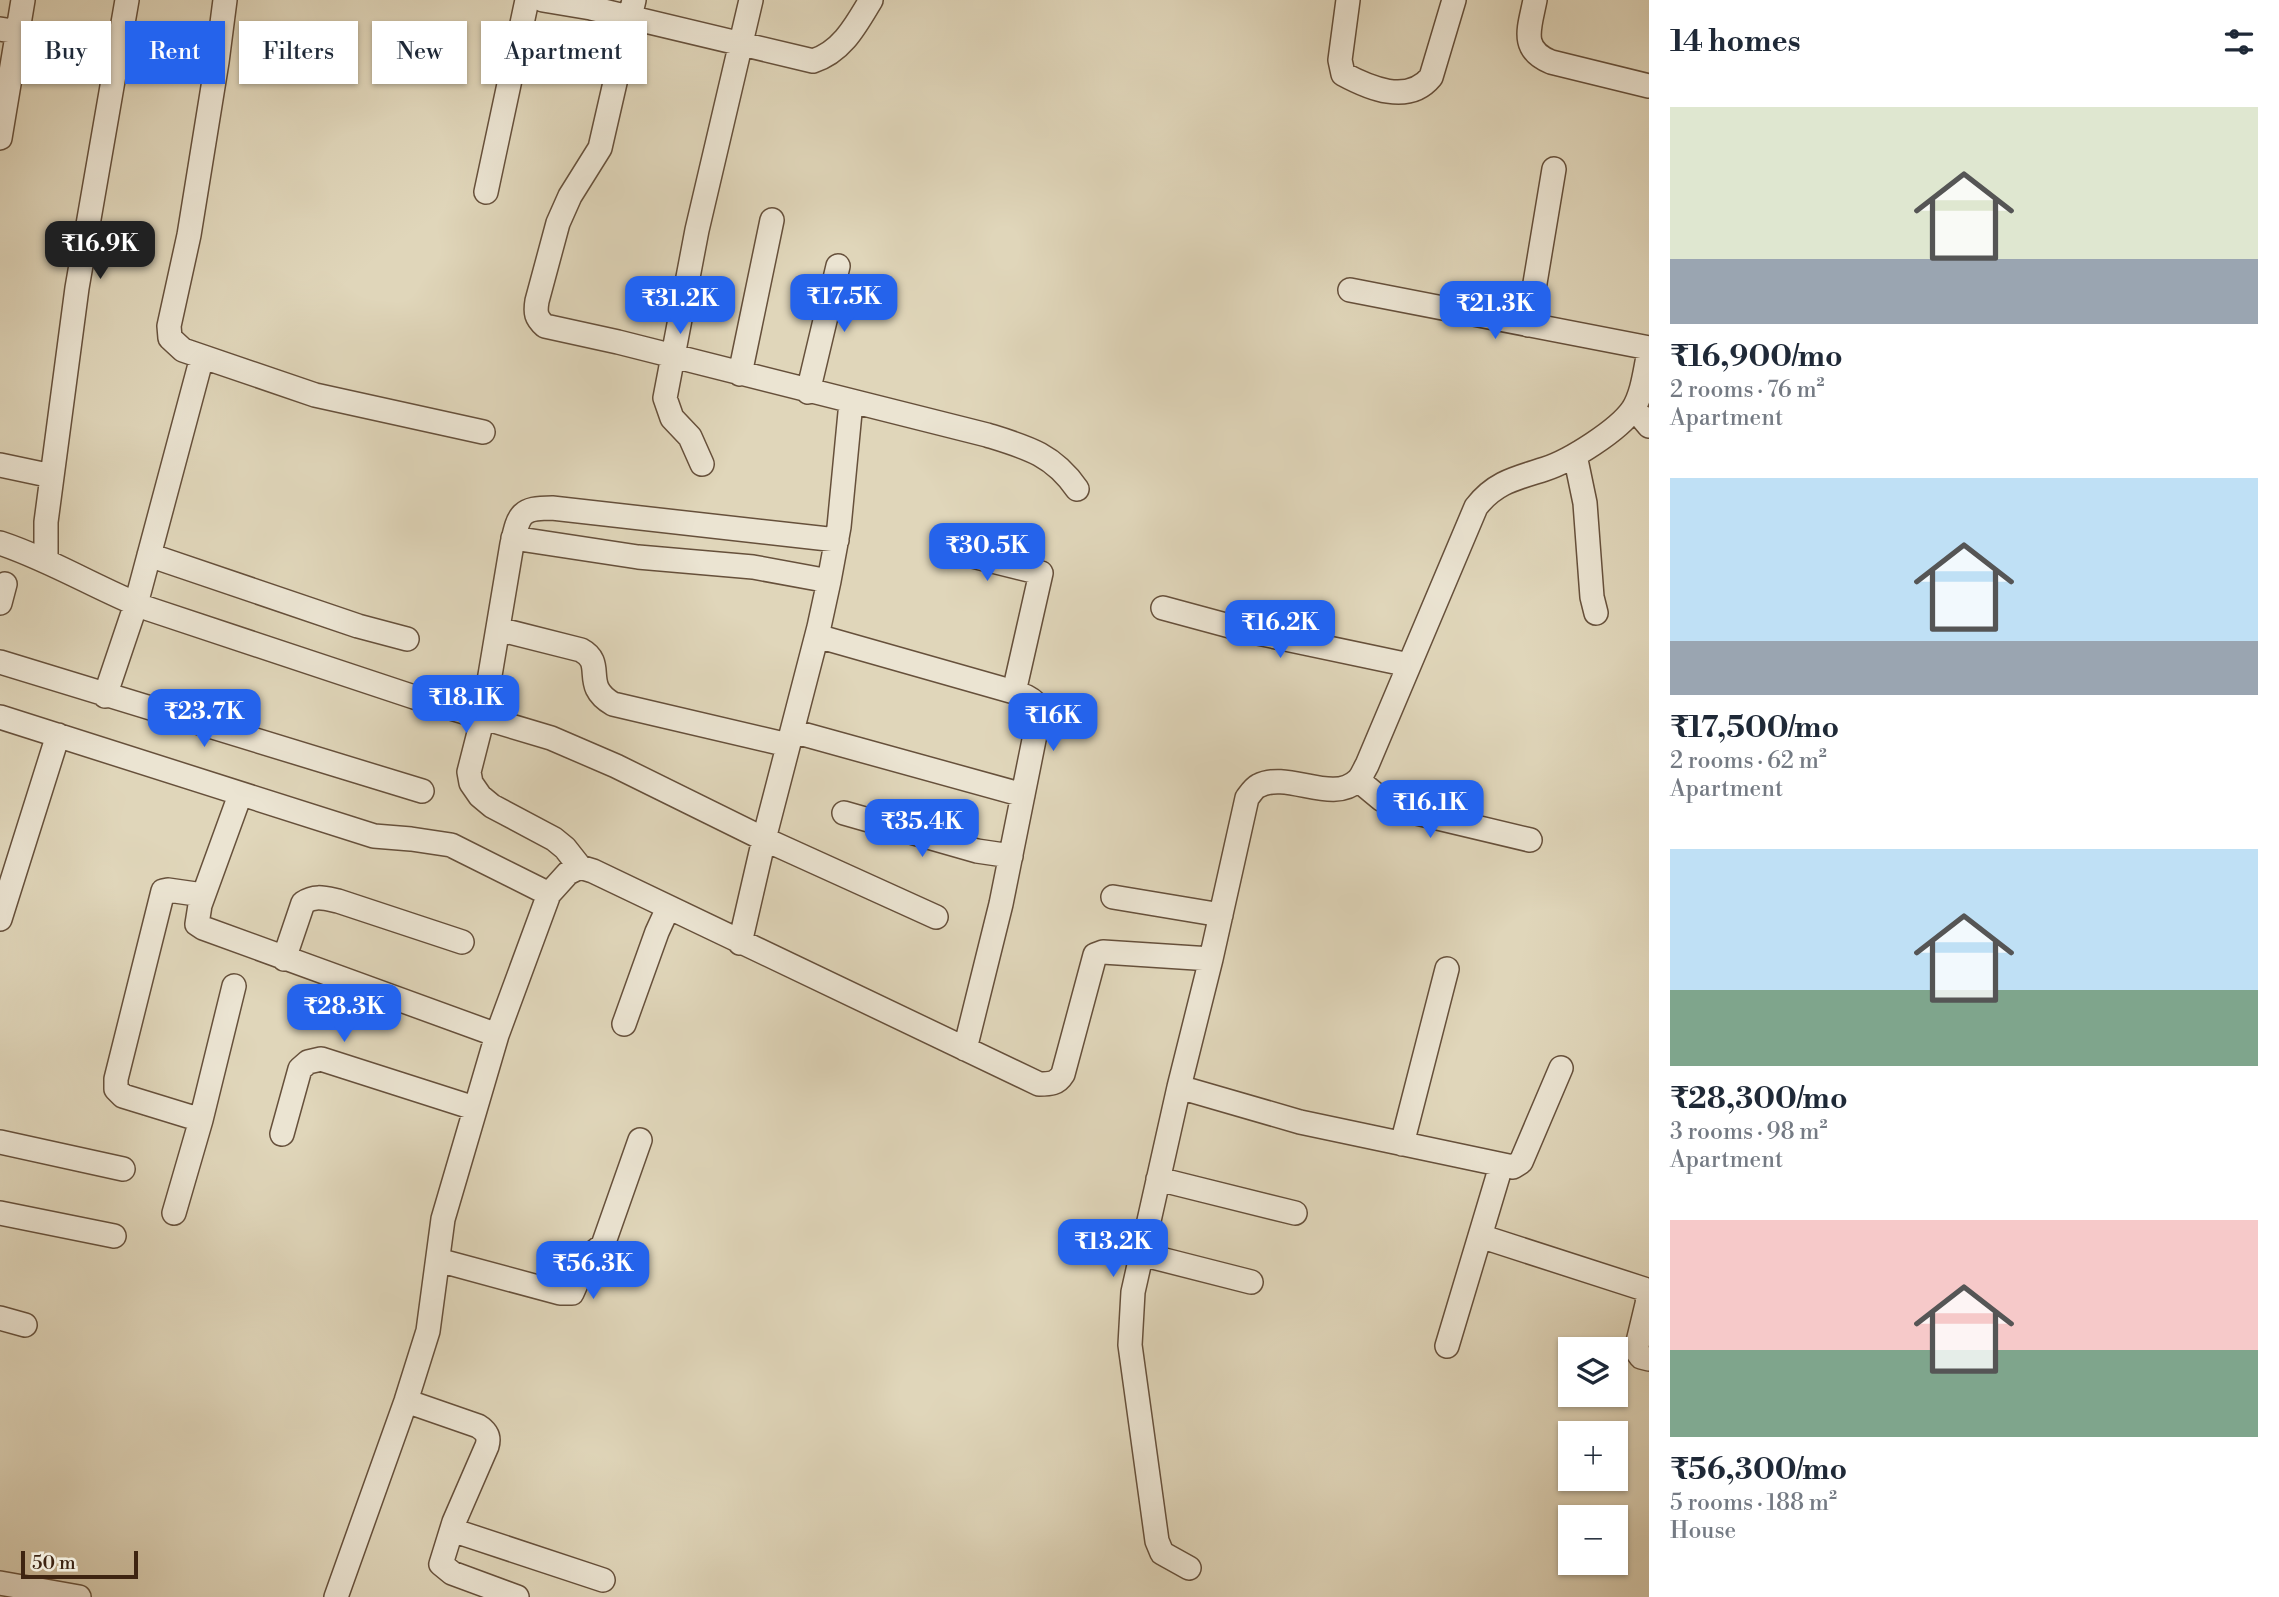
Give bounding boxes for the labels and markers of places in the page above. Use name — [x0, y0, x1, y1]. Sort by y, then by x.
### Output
pin: ₹16.9K — [43, 222, 157, 281]
pin: ₹17.5K — [787, 274, 901, 334]
pin: ₹31.2K — [623, 276, 737, 336]
pin: ₹21.3K — [1438, 282, 1552, 341]
pin: ₹30.5K — [930, 524, 1044, 583]
pin: ₹16.2K — [1223, 600, 1337, 660]
pin: ₹18.1K — [409, 676, 523, 735]
pin: ₹23.7K — [147, 690, 261, 749]
pin: ₹16K — [1012, 694, 1094, 753]
pin: ₹16.1K — [1373, 780, 1487, 840]
pin: ₹35.4K — [865, 800, 979, 859]
pin: ₹28.3K — [287, 984, 401, 1044]
pin: ₹13.2K — [1056, 1220, 1170, 1279]
pin: ₹56.3K — [536, 1242, 650, 1301]

